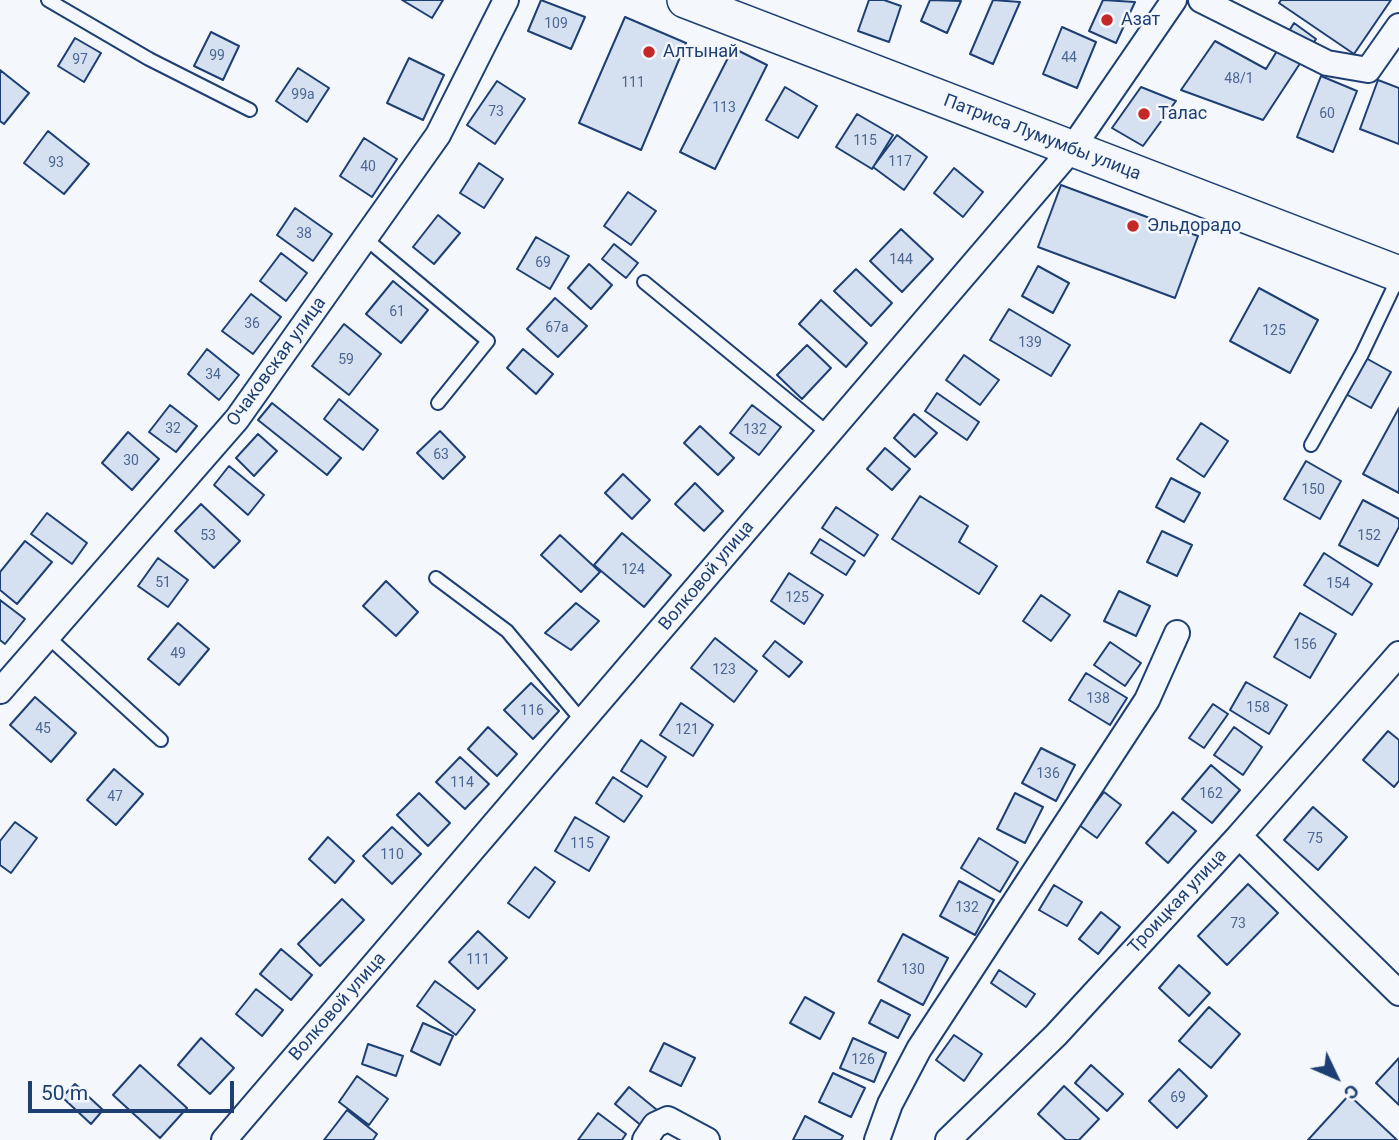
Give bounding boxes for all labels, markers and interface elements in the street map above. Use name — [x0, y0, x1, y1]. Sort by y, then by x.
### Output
place label: Азат — [1121, 9, 1160, 31]
marker: Азат — [1099, 12, 1115, 28]
house number: 109 — [544, 16, 568, 32]
place label: Алтынай — [663, 41, 738, 63]
marker: Алтынай — [641, 44, 657, 60]
house number: 99 — [209, 48, 225, 64]
house number: 44 — [1061, 50, 1077, 66]
house number: 97 — [72, 52, 88, 68]
house number: 48/1 — [1224, 71, 1254, 87]
house number: 111 — [621, 75, 645, 91]
house number: 99а — [291, 87, 315, 103]
street label: Патриса Лумумбы улица — [940, 90, 1144, 186]
house number: 113 — [712, 100, 736, 116]
place label: Талас — [1158, 103, 1207, 125]
house number: 73 — [488, 104, 504, 120]
marker: Талас — [1136, 106, 1152, 122]
house number: 60 — [1319, 106, 1335, 122]
house number: 115 — [853, 133, 877, 149]
house number: 117 — [888, 154, 912, 170]
house number: 93 — [48, 155, 64, 171]
house number: 40 — [360, 159, 376, 175]
place label: Эльдорадо — [1147, 215, 1241, 237]
marker: Эльдорадо — [1125, 218, 1141, 234]
house number: 38 — [296, 226, 312, 242]
house number: 144 — [889, 252, 913, 268]
house number: 69 — [535, 255, 551, 271]
street label: Очаковская улица — [223, 293, 331, 431]
house number: 61 — [389, 304, 405, 320]
house number: 36 — [244, 316, 260, 332]
house number: 67а — [545, 320, 569, 336]
house number: 125 — [1262, 323, 1286, 339]
house number: 139 — [1018, 335, 1042, 351]
house number: 59 — [338, 352, 354, 368]
house number: 34 — [205, 367, 221, 383]
house number: 32 — [165, 421, 181, 437]
house number: 132 — [743, 422, 767, 438]
house number: 63 — [433, 447, 449, 463]
house number: 30 — [123, 453, 139, 469]
house number: 150 — [1301, 482, 1325, 498]
street label: Волковой улица — [655, 517, 759, 635]
house number: 53 — [200, 528, 216, 544]
house number: 152 — [1357, 528, 1381, 544]
house number: 124 — [621, 562, 645, 578]
house number: 51 — [155, 575, 171, 591]
house number: 154 — [1326, 576, 1350, 592]
house number: 125 — [785, 590, 809, 606]
house number: 156 — [1293, 637, 1317, 653]
house number: 49 — [170, 646, 186, 662]
house number: 123 — [712, 662, 736, 678]
house number: 138 — [1086, 691, 1110, 707]
house number: 158 — [1246, 700, 1270, 716]
house number: 116 — [520, 703, 544, 719]
house number: 45 — [35, 721, 51, 737]
house number: 121 — [675, 722, 699, 738]
house number: 136 — [1036, 766, 1060, 782]
house number: 114 — [450, 775, 474, 791]
house number: 162 — [1199, 786, 1223, 802]
house number: 47 — [107, 789, 123, 805]
house number: 75 — [1307, 831, 1323, 847]
house number: 115 — [570, 836, 594, 852]
street label: Троицкая улица — [1124, 845, 1232, 959]
house number: 110 — [380, 847, 404, 863]
house number: 132 — [955, 900, 979, 916]
house number: 73 — [1230, 916, 1246, 932]
street label: Волковой улица — [285, 948, 391, 1066]
house number: 111 — [466, 952, 490, 968]
house number: 130 — [901, 962, 925, 978]
north arrow — [1301, 1042, 1371, 1112]
house number: 126 — [851, 1052, 875, 1068]
scale bar — [32, 1066, 238, 1110]
text: С — [1339, 1079, 1364, 1104]
text: 50 m — [41, 1081, 88, 1105]
house number: 69 — [1170, 1090, 1186, 1106]

